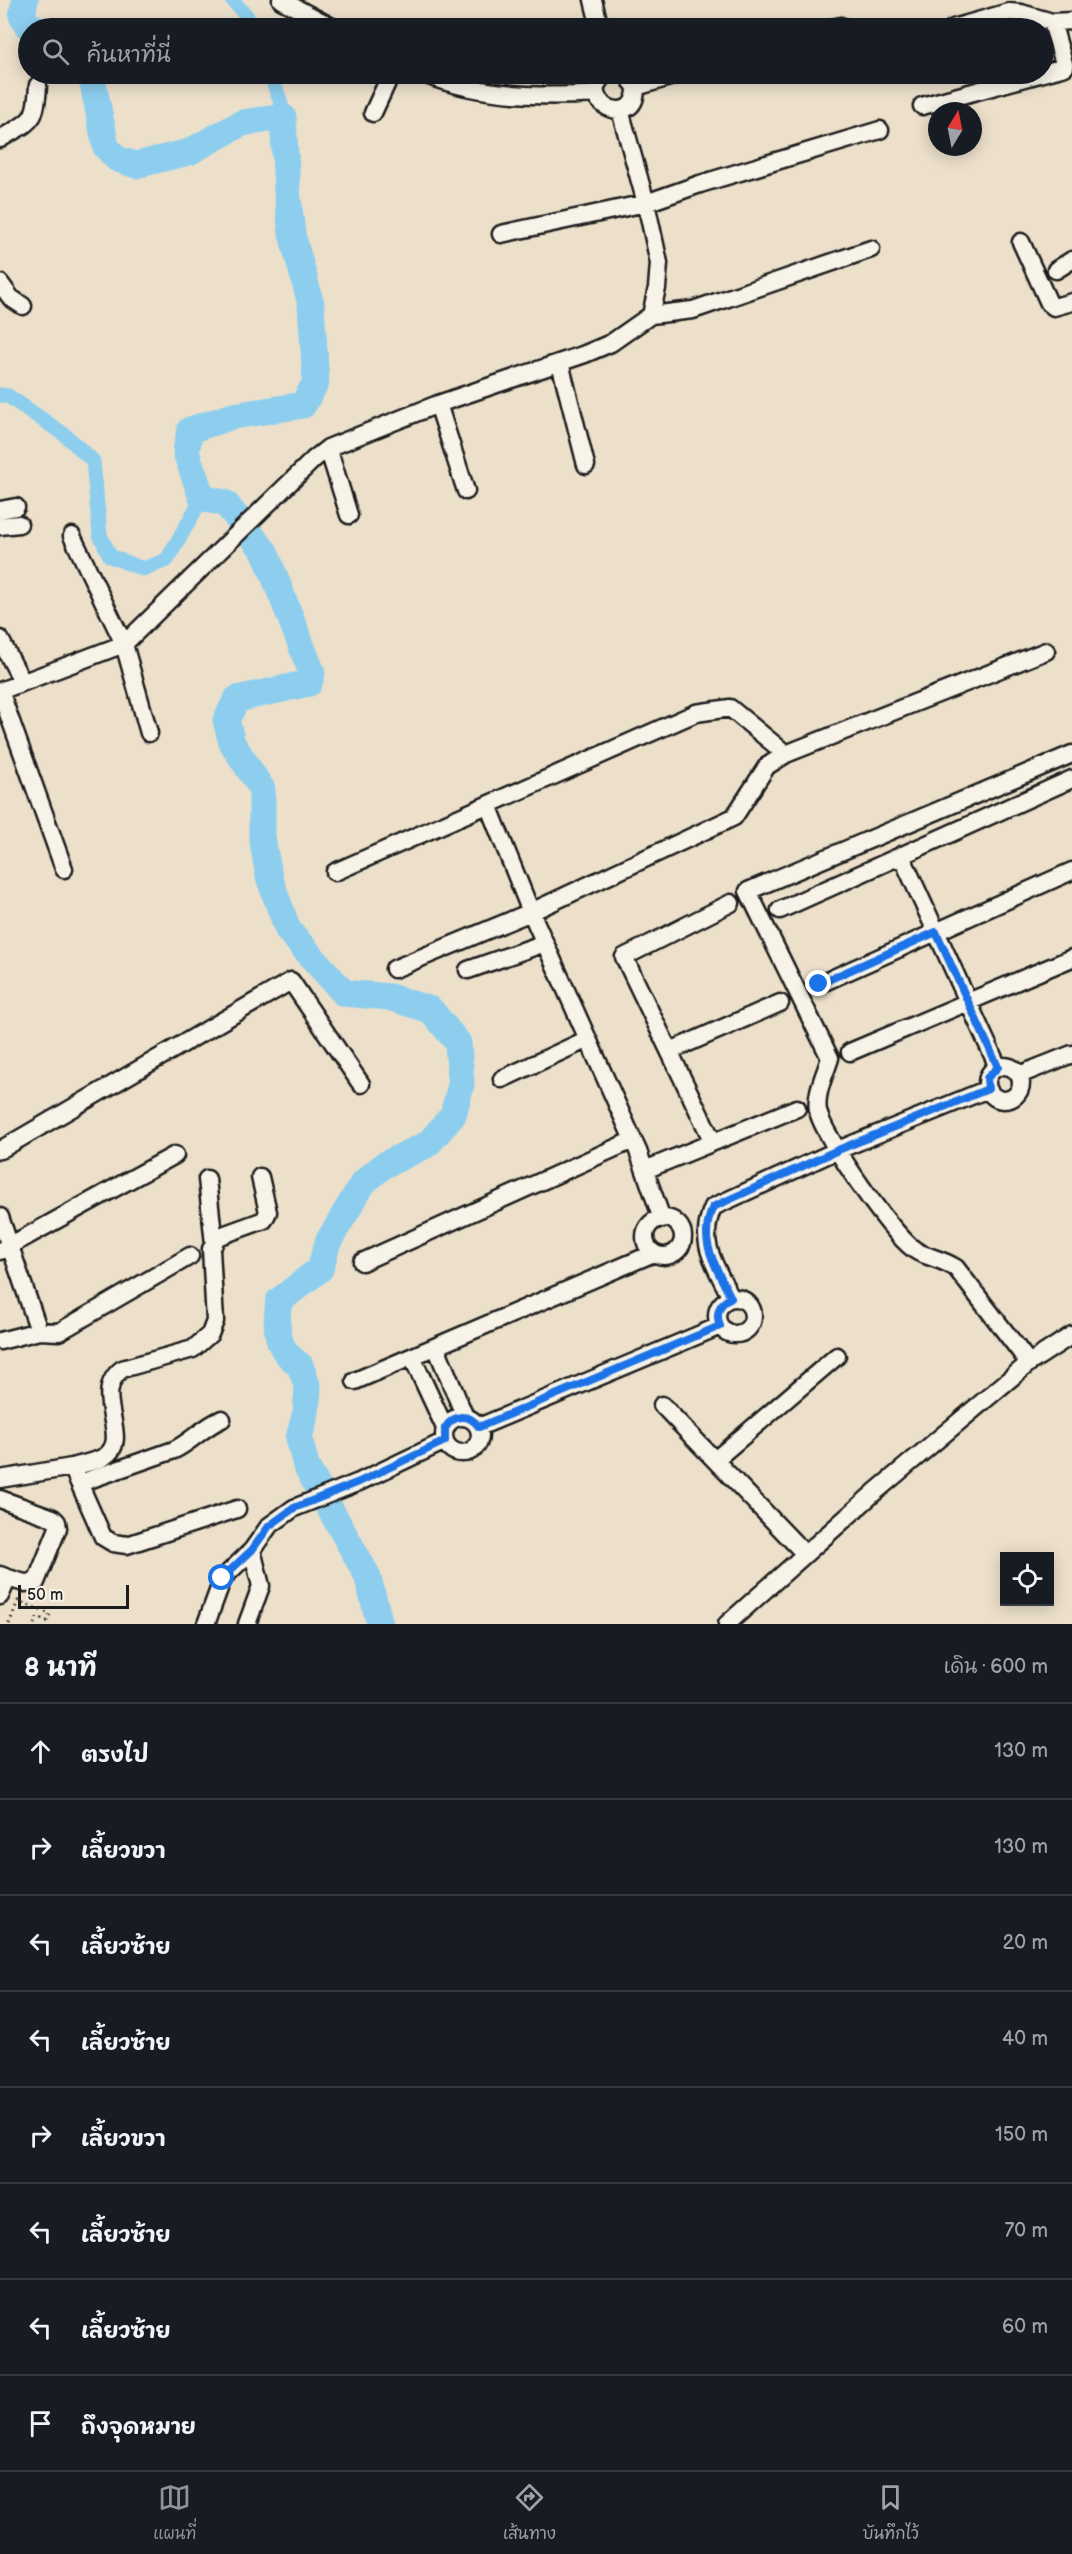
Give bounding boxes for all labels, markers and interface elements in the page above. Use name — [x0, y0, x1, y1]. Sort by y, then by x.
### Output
search box — [18, 18, 1054, 84]
icon: search — [39, 35, 72, 68]
text: ค้นหาที่นี่ — [87, 42, 171, 69]
north arrow — [928, 102, 982, 156]
route end — [805, 970, 831, 996]
map controls — [1000, 1552, 1054, 1606]
button: locate — [1000, 1552, 1054, 1606]
route start — [208, 1564, 234, 1590]
scale bar — [18, 1582, 129, 1610]
text: 50 m — [27, 1586, 63, 1605]
text: 8 นาที — [24, 1653, 97, 1684]
text: เดิน · 600 m — [944, 1655, 1048, 1679]
icon: ahead — [24, 1735, 57, 1768]
text: 130 m — [994, 1739, 1048, 1763]
text: ตรงไป — [81, 1742, 149, 1769]
icon: right — [24, 1831, 57, 1864]
text: 130 m — [994, 1835, 1048, 1859]
text: เลี้ยวขวา — [81, 1838, 165, 1865]
icon: left — [24, 1927, 57, 1960]
text: 20 m — [1003, 1931, 1048, 1955]
text: เลี้ยวซ้าย — [81, 1934, 171, 1961]
icon: left — [24, 2023, 57, 2056]
text: 40 m — [1002, 2027, 1048, 2051]
text: เลี้ยวซ้าย — [81, 2030, 171, 2057]
icon: right — [24, 2119, 57, 2152]
text: 150 m — [995, 2123, 1048, 2147]
text: เลี้ยวขวา — [81, 2126, 165, 2153]
icon: left — [24, 2215, 57, 2248]
text: 70 m — [1004, 2219, 1048, 2243]
text: เลี้ยวซ้าย — [81, 2222, 171, 2249]
icon: left — [24, 2311, 57, 2344]
text: 60 m — [1002, 2315, 1048, 2339]
text: เลี้ยวซ้าย — [81, 2318, 171, 2345]
icon: arrive — [24, 2407, 57, 2440]
text: ถึงจุดหมาย — [81, 2414, 196, 2441]
tab: แผนที่ — [153, 2481, 196, 2545]
tab: เส้นทาง — [503, 2481, 556, 2545]
tab: บันทึกไว้ — [862, 2481, 919, 2545]

